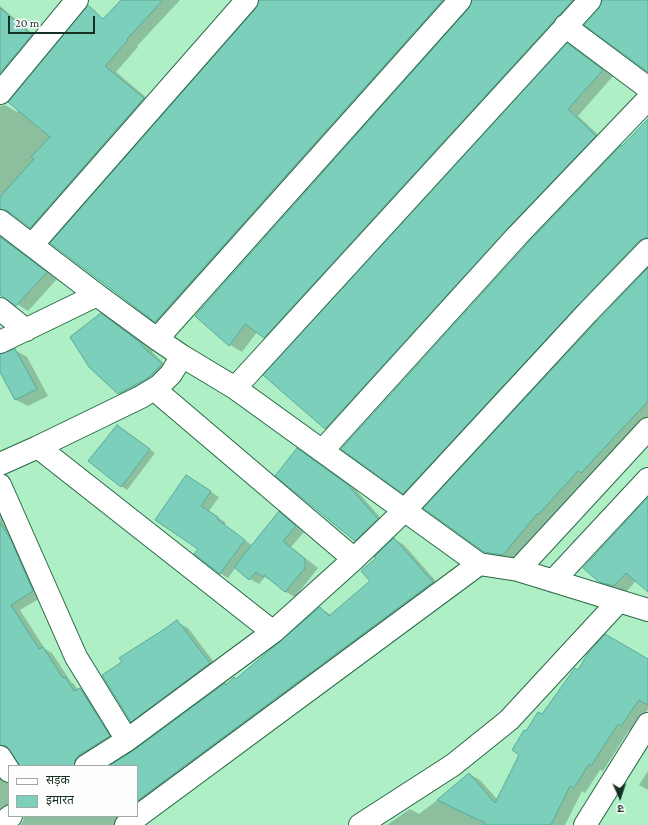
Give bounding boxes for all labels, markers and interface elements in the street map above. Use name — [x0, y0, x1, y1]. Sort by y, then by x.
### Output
scale bar — [10, 8, 97, 34]
text: 20 m — [15, 16, 39, 30]
legend — [8, 765, 138, 817]
text: सड़क — [46, 773, 70, 787]
north arrow — [600, 777, 640, 817]
text: इमारत — [46, 793, 74, 807]
text: उ — [617, 803, 624, 815]

